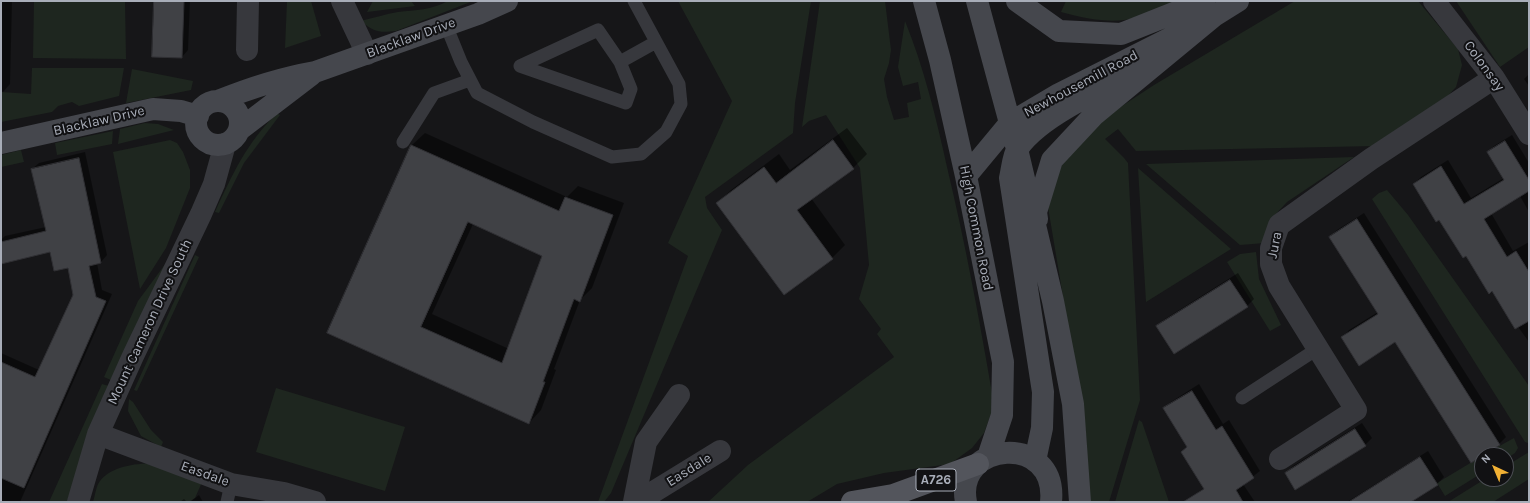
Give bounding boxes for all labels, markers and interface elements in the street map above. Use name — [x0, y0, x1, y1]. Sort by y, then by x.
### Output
street label: Blacklaw Drive — [364, 14, 458, 62]
street label: Colonsay — [1460, 38, 1508, 94]
street label: Newhousemill Road — [1021, 47, 1141, 121]
street label: Blacklaw Drive — [52, 102, 146, 140]
street label: High Common Road — [956, 164, 996, 292]
street label: Jura — [1264, 230, 1286, 260]
street label: Mount Cameron Drive South — [104, 237, 196, 407]
north arrow — [1474, 447, 1514, 487]
street label: Easdale — [663, 450, 715, 490]
text: N — [1479, 451, 1493, 466]
street label: Easdale — [179, 458, 231, 490]
road number: A726 — [916, 469, 956, 491]

